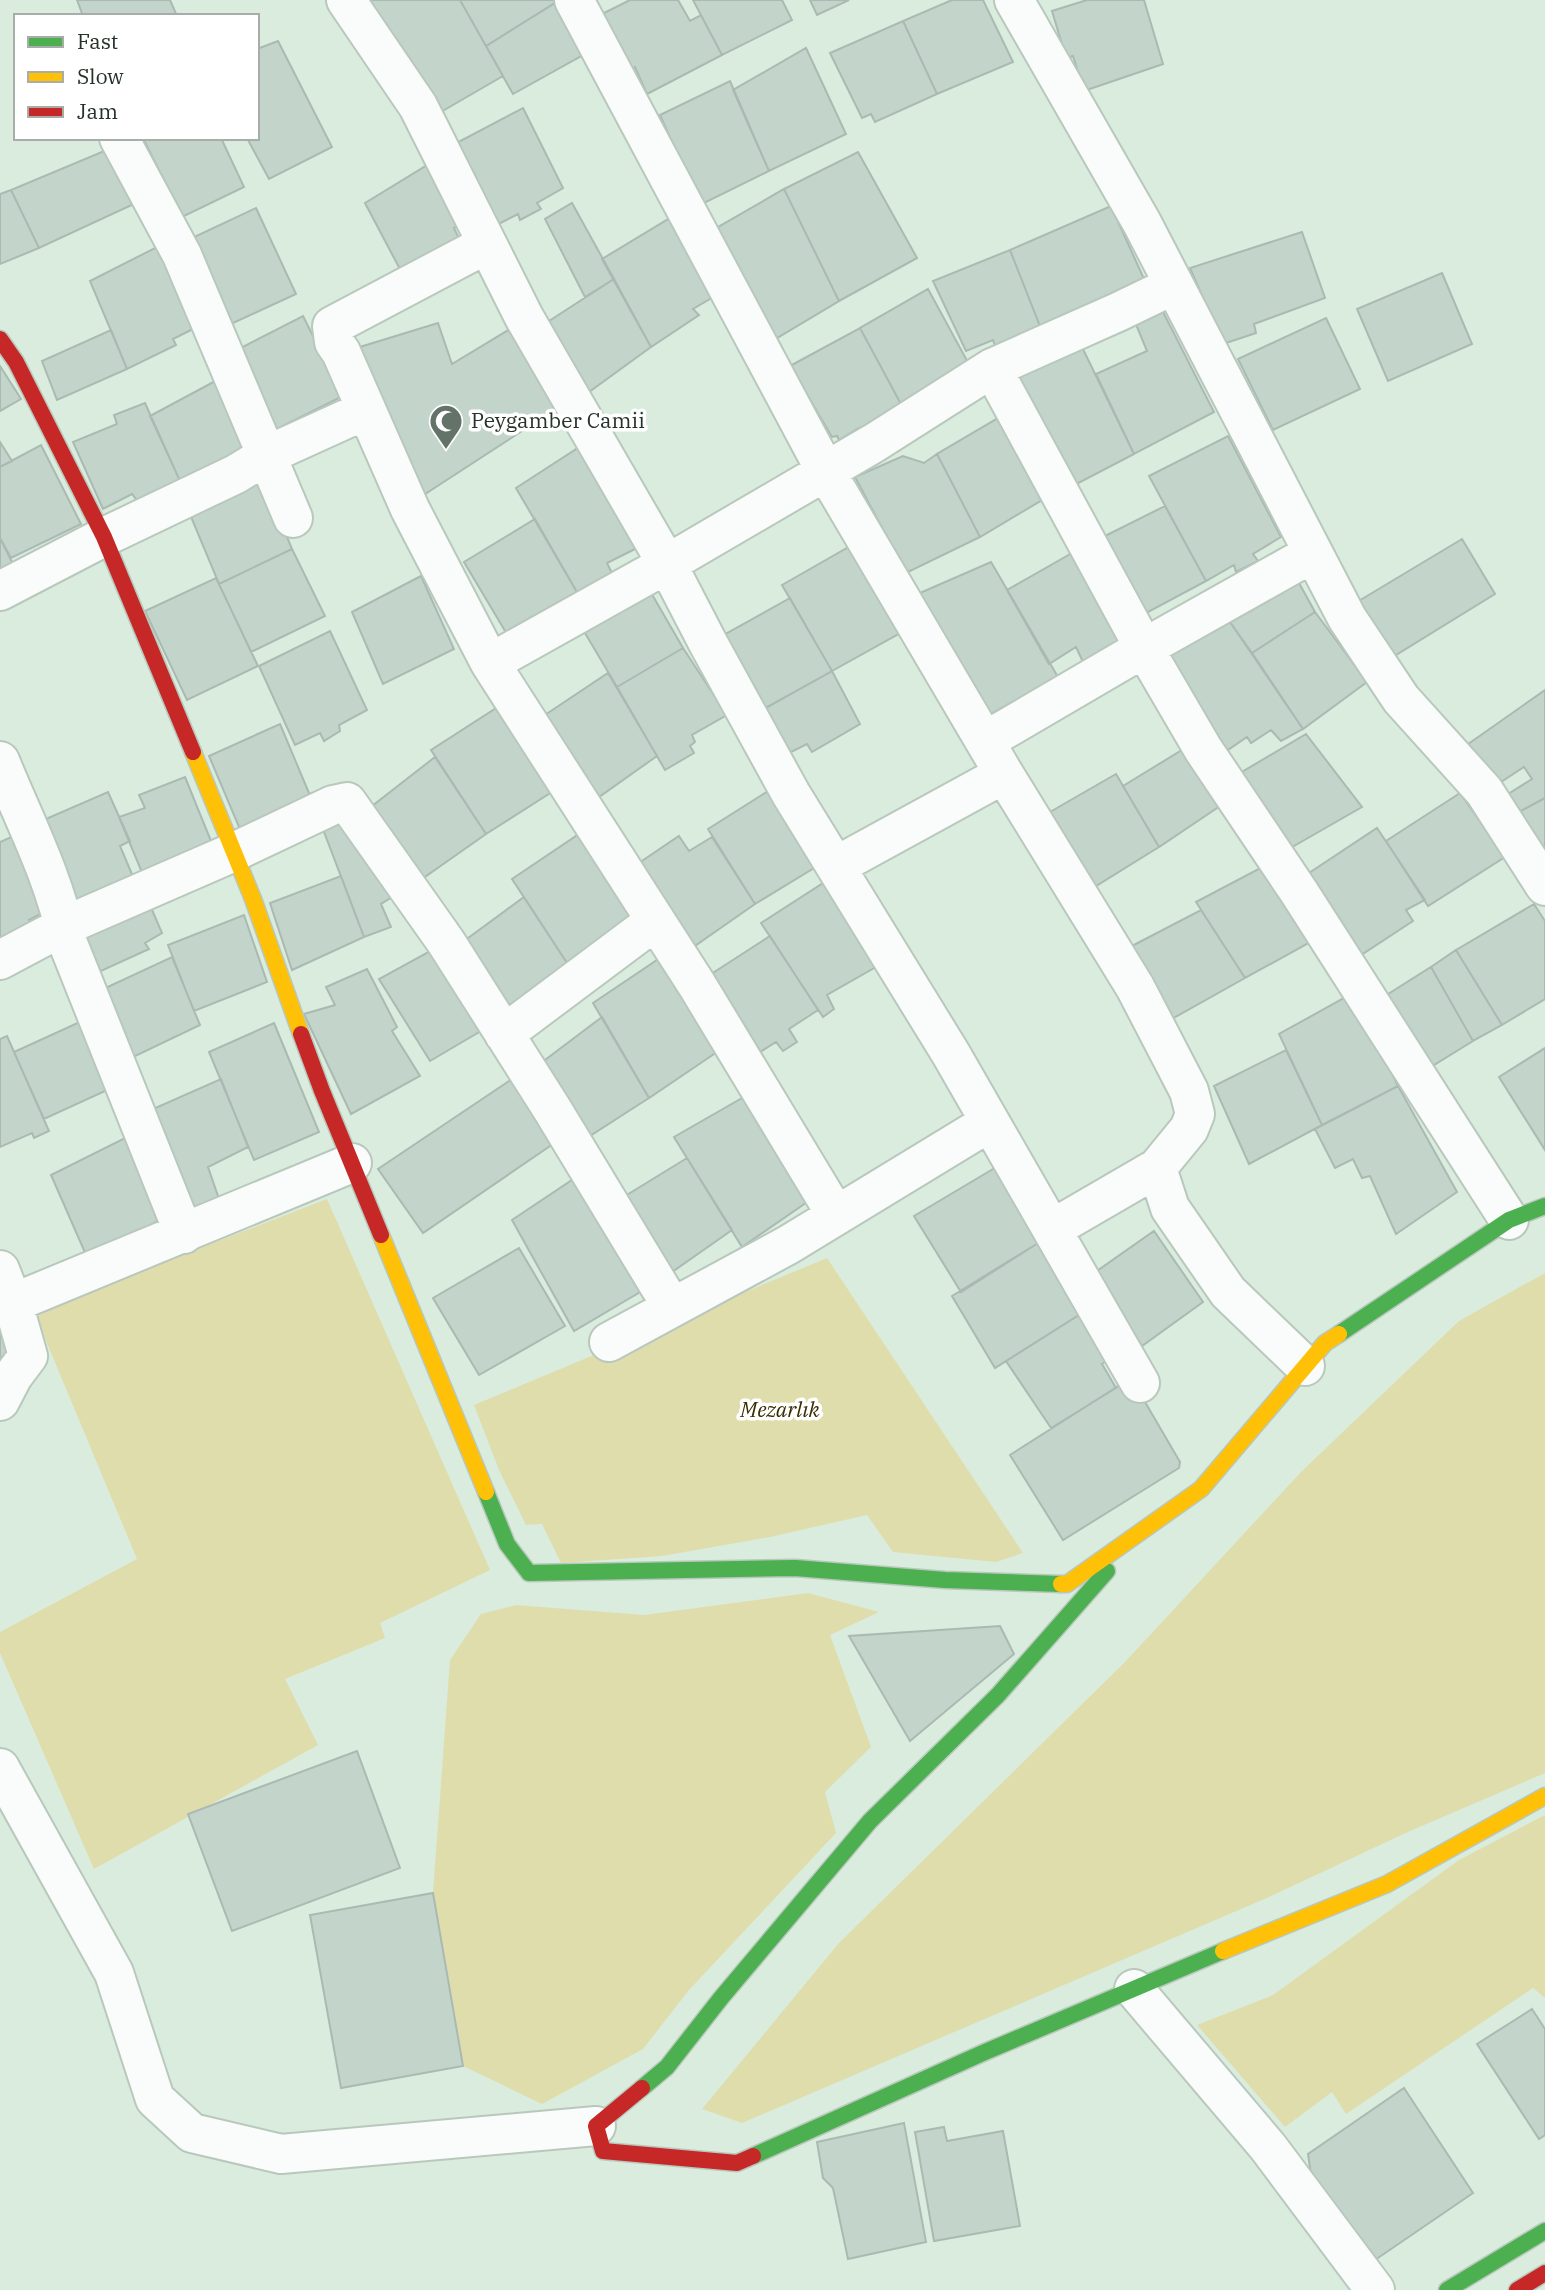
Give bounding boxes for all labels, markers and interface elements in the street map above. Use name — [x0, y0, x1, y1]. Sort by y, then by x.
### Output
legend — [14, 14, 259, 140]
text: Fast — [77, 27, 118, 55]
text: Slow — [77, 62, 124, 90]
text: Jam — [77, 97, 118, 125]
mosque icon: Peygamber Camii — [427, 402, 465, 451]
place label: Peygamber Camii — [471, 406, 645, 434]
park label: Mezarlık — [739, 1395, 821, 1423]

